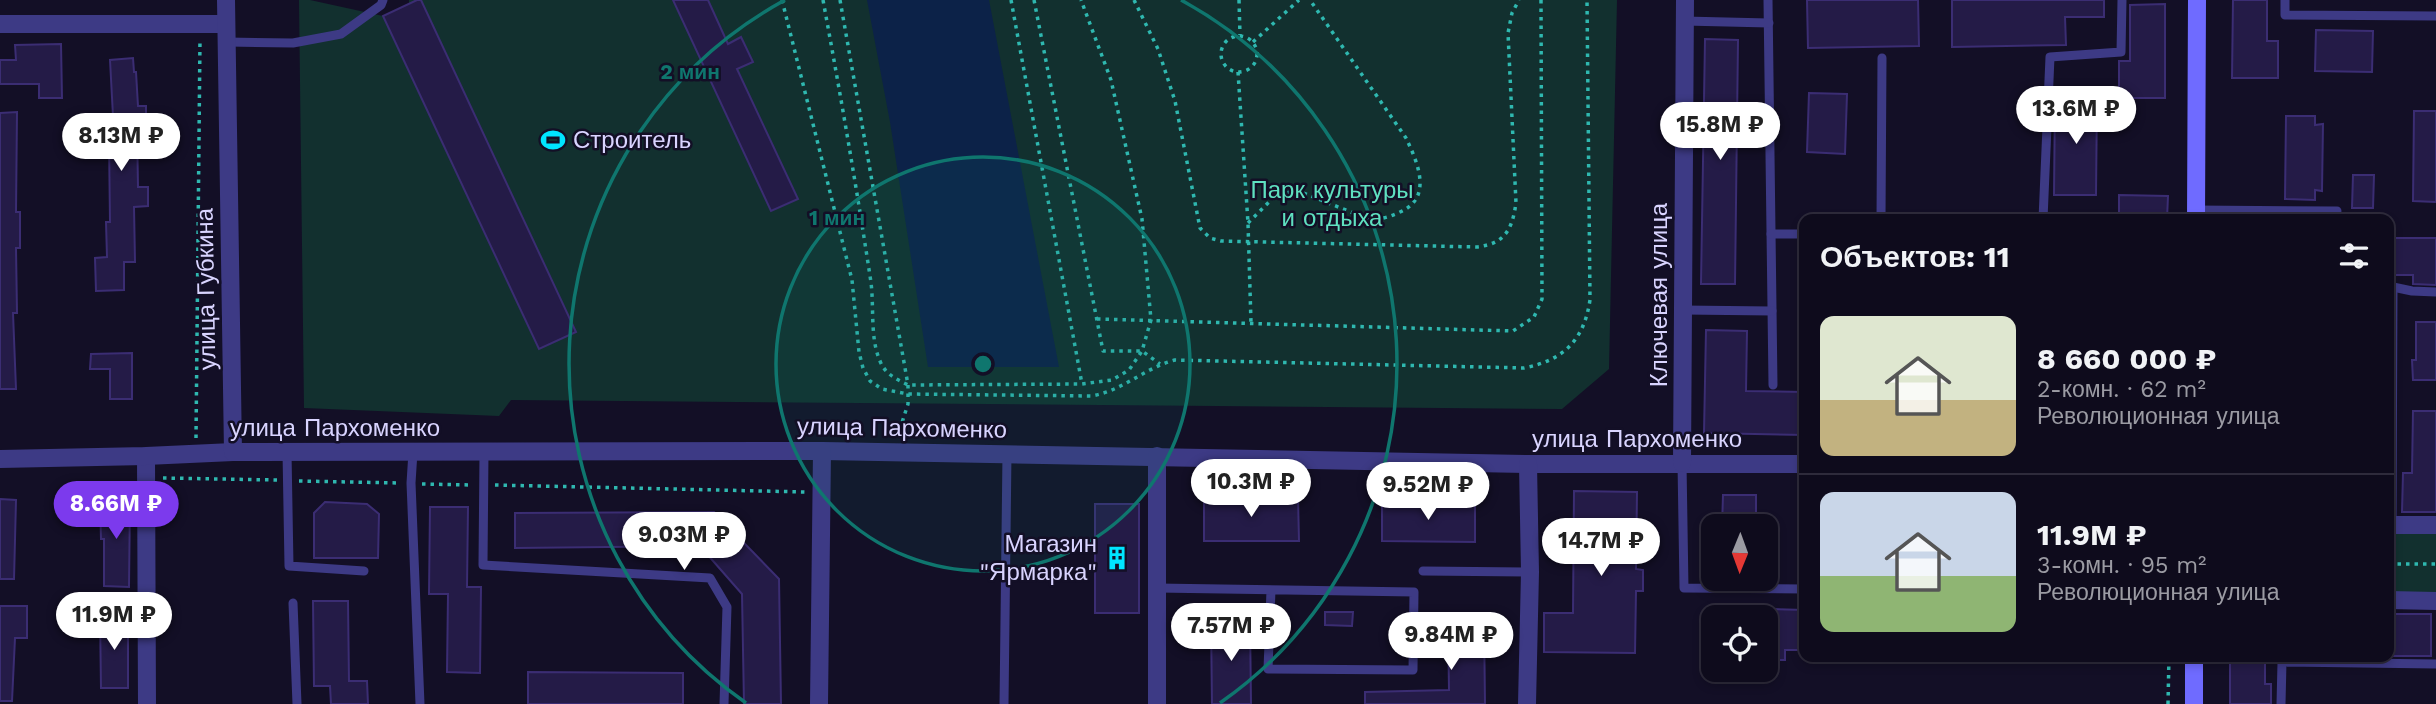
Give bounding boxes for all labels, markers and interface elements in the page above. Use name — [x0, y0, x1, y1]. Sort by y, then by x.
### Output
text: 2 мин — [660, 59, 720, 84]
pin: 13.6M ₽ — [2011, 86, 2141, 146]
text: 13.6M ₽ — [2032, 95, 2120, 122]
pin: 15.8M ₽ — [1655, 102, 1785, 162]
text: 15.8M ₽ — [1676, 111, 1764, 138]
pin: 8.13M ₽ — [56, 114, 186, 173]
text: 8.13M ₽ — [78, 122, 164, 149]
sports icon: Строитель — [539, 126, 567, 154]
place label: Строитель — [573, 126, 691, 154]
park label: Парк культуры и отдыха — [1250, 176, 1414, 232]
street label: Ключевая улица — [1645, 202, 1673, 387]
text: 1 мин — [809, 205, 865, 230]
street label: улица Губкина — [191, 207, 221, 370]
icon: filters — [2335, 237, 2373, 275]
text: Объектов: 11 — [1820, 239, 2010, 274]
text: 8 660 000 ₽ — [2037, 341, 2216, 376]
icon: home — [1876, 344, 1960, 428]
centre of rings — [971, 352, 995, 376]
text: 2-комн. · 62 m² — [2037, 376, 2206, 403]
text: Революционная улица — [2037, 403, 2280, 430]
street label: улица Пархоменко — [797, 412, 1007, 444]
street label: улица Пархоменко — [230, 414, 440, 442]
street label: улица Пархоменко — [1532, 425, 1742, 453]
pin: 10.3M ₽ — [1186, 460, 1316, 519]
pin: 9.52M ₽ — [1363, 462, 1493, 522]
text: 10.3M ₽ — [1207, 468, 1295, 495]
text: 9.52M ₽ — [1382, 471, 1474, 498]
pin: 8.66M ₽ — [51, 482, 181, 541]
text: 8.66M ₽ — [70, 490, 162, 517]
pin: 9.03M ₽ — [619, 512, 749, 572]
north arrow — [1701, 514, 1778, 592]
map controls — [1701, 514, 1778, 682]
text: 11.9M ₽ — [2037, 517, 2147, 552]
pin: 14.7M ₽ — [1536, 518, 1666, 578]
icon: home — [1876, 520, 1960, 604]
text: 9.03M ₽ — [638, 521, 730, 548]
text: 14.7M ₽ — [1558, 527, 1644, 554]
place label: Магазин "Ярмарка" — [979, 530, 1097, 586]
building icon: Магазин "Ярмарка" — [1103, 544, 1131, 572]
text: 3-комн. · 95 m² — [2037, 552, 2207, 579]
text: Революционная улица — [2037, 579, 2280, 606]
pin: 11.9M ₽ — [49, 592, 179, 652]
text: 11.9M ₽ — [72, 601, 156, 628]
pin: 7.57M ₽ — [1166, 604, 1296, 663]
button: locate — [1701, 605, 1778, 682]
text: 7.57M ₽ — [1187, 612, 1275, 639]
pin: 9.84M ₽ — [1386, 612, 1516, 672]
text: 9.84M ₽ — [1404, 621, 1498, 648]

